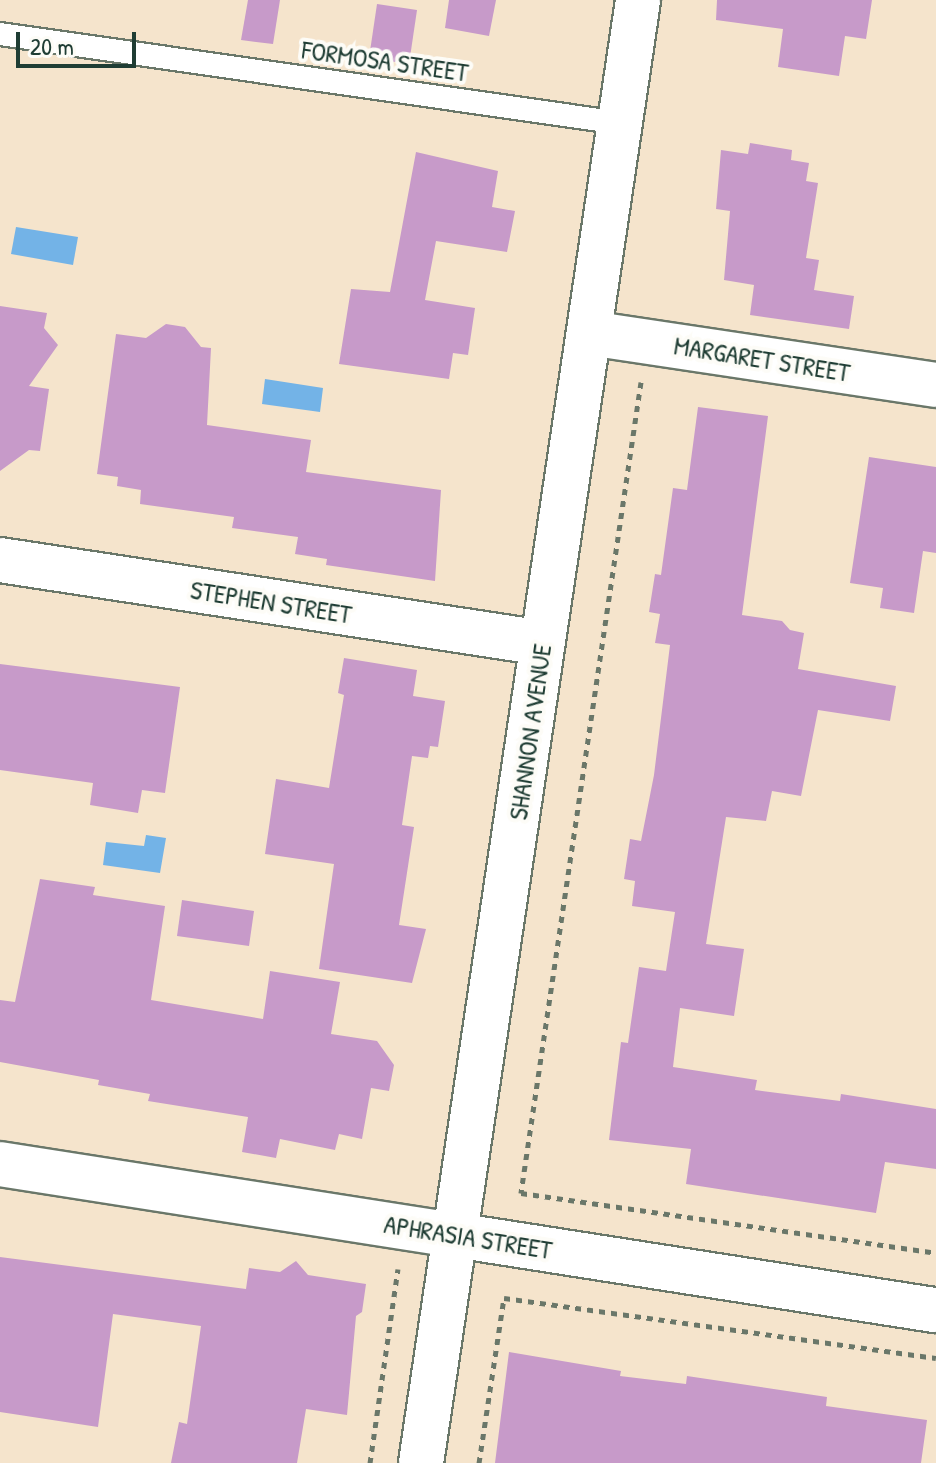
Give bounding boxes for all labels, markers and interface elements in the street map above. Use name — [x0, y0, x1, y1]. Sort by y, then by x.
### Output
scale bar — [20, 16, 140, 66]
text: 20 m — [30, 30, 74, 62]
street label: FORMOSA STREET — [300, 34, 470, 88]
street label: MARGARET STREET — [672, 330, 852, 388]
street label: STEPHEN STREET — [188, 574, 354, 630]
street label: SHANNON AVENUE — [502, 642, 558, 822]
street label: APHRASIA STREET — [382, 1208, 554, 1266]

